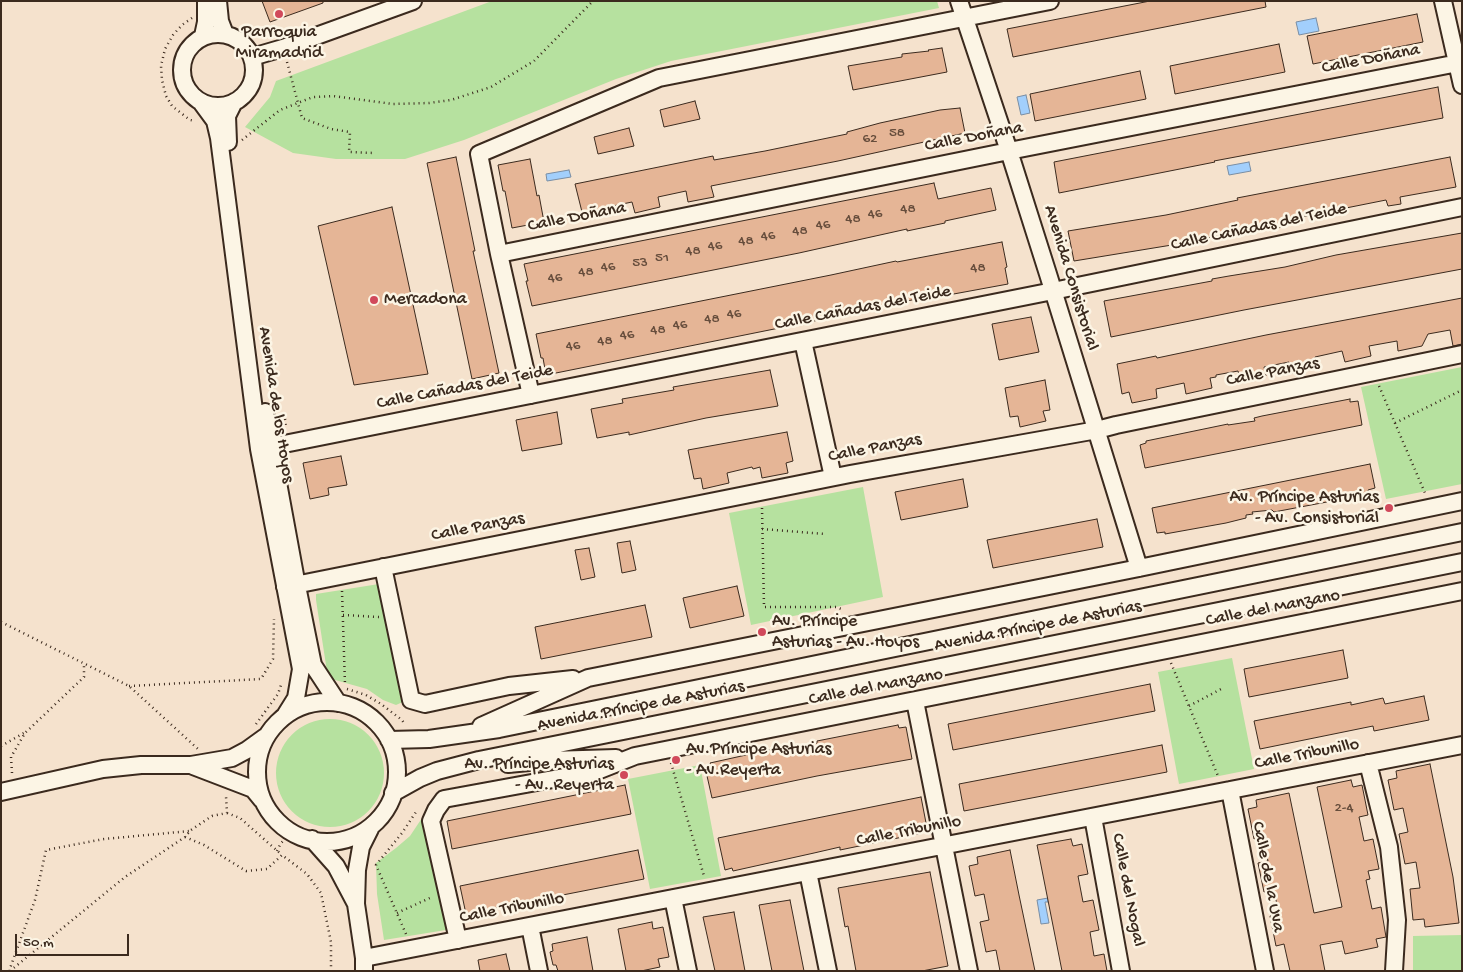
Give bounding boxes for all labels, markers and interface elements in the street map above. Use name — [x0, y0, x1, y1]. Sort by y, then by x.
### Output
marker: Parroquia Miramadrid — [273, 8, 285, 20]
place label: Parroquia Miramadrid — [236, 22, 322, 64]
street label: Calle Doñana — [1320, 40, 1422, 80]
street label: Calle Doñana — [923, 118, 1025, 158]
house number: 58 — [889, 125, 905, 143]
house number: 62 — [863, 131, 877, 149]
street label: Calle Doñana — [526, 198, 628, 238]
street label: Calle Cañadas del Teide — [1169, 199, 1349, 257]
house number: 48 — [900, 201, 916, 219]
street label: Avenida Consistorial — [1038, 203, 1102, 353]
house number: 46 — [868, 206, 882, 224]
house number: 48 — [845, 211, 861, 229]
house number: 46 — [816, 217, 830, 235]
house number: 48 — [792, 223, 808, 241]
house number: 46 — [761, 228, 775, 246]
house number: 48 — [738, 233, 754, 251]
house number: 46 — [708, 238, 722, 256]
house number: 48 — [685, 243, 701, 261]
house number: 51 — [655, 250, 669, 268]
house number: 53 — [632, 255, 648, 273]
house number: 46 — [601, 259, 615, 277]
house number: 48 — [970, 260, 986, 278]
house number: 48 — [578, 264, 594, 282]
house number: 46 — [548, 270, 562, 288]
street label: Calle Cañadas del Teide — [773, 281, 953, 337]
place label: Mercadona — [384, 289, 467, 311]
marker: Mercadona — [368, 294, 380, 306]
house number: 46 — [727, 306, 741, 324]
house number: 48 — [704, 311, 720, 329]
house number: 46 — [673, 317, 687, 335]
house number: 48 — [650, 322, 666, 340]
street label: Avenida de los Hoyos — [252, 325, 298, 485]
house number: 46 — [620, 327, 634, 345]
house number: 48 — [597, 333, 613, 351]
house number: 46 — [566, 338, 580, 356]
street label: Calle Panzas — [1225, 353, 1321, 393]
street label: Calle Cañadas del Teide — [375, 360, 555, 416]
street label: Calle Panzas — [827, 429, 923, 469]
place label: Av. Príncipe Asturias - Av. Consistorial — [1229, 487, 1379, 530]
marker: Av. Príncipe Asturias - Av. Consistorial — [1383, 502, 1395, 514]
street label: Calle Panzas — [430, 508, 526, 548]
street label: Calle del Manzano — [1204, 585, 1342, 633]
street label: Avenida Príncipe de Asturias — [933, 596, 1143, 658]
place label: Av. Príncipe Asturias - Av. Hoyos — [772, 611, 919, 654]
marker: Av. Príncipe Asturias - Av. Hoyos — [756, 626, 768, 638]
street label: Calle del Manzano — [807, 664, 945, 712]
street label: Avenida Príncipe de Asturias — [536, 676, 746, 738]
street label: Calle Tribunillo — [1253, 734, 1361, 776]
place label: Av.Príncipe Asturias - Av.Reyerta — [686, 739, 831, 782]
place label: Av. Príncipe Asturias - Av. Reyerta — [464, 754, 614, 796]
marker: Av.Príncipe Asturias - Av.Reyerta — [670, 754, 682, 766]
marker: Av. Príncipe Asturias - Av. Reyerta — [618, 769, 630, 781]
house number: 2-4 — [1334, 800, 1354, 818]
street label: Calle Tribunillo — [855, 811, 963, 853]
street label: Calle de la Uva — [1246, 820, 1288, 934]
street label: Calle del Nogal — [1105, 832, 1149, 948]
street label: Calle Tribunillo — [458, 888, 566, 930]
scale bar — [18, 924, 131, 956]
text: 50 m — [23, 934, 54, 952]

